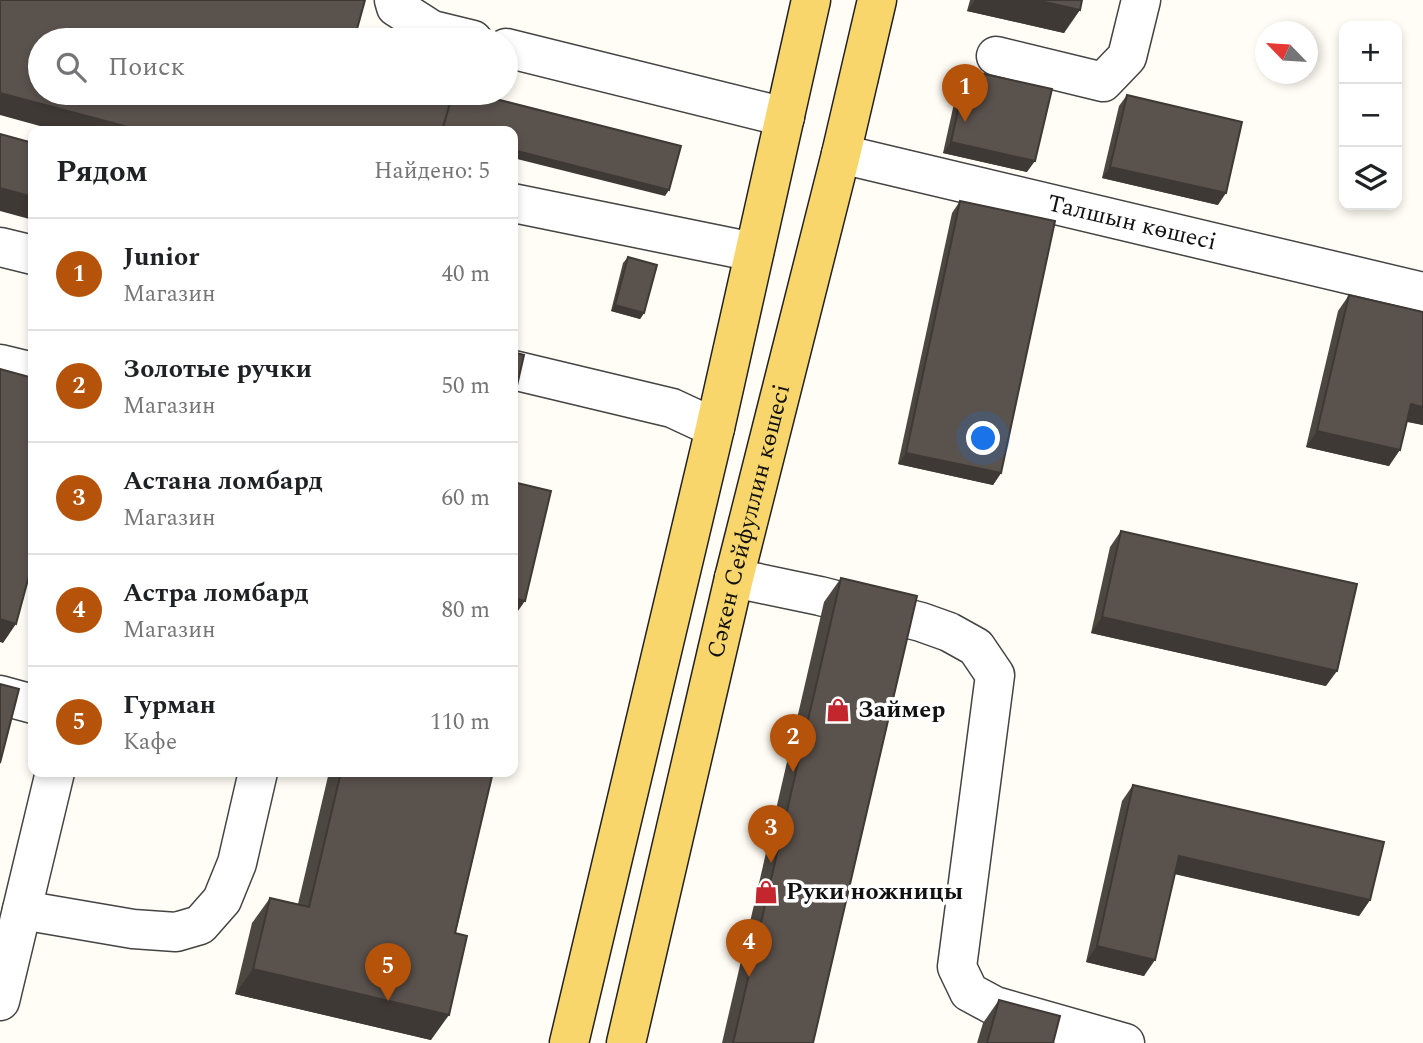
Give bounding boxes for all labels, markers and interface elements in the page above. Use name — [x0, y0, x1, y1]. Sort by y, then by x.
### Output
north arrow — [1255, 21, 1318, 84]
map controls — [1339, 21, 1402, 210]
button: + — [1339, 21, 1402, 84]
search box — [28, 28, 518, 105]
text: Поиск — [108, 47, 185, 87]
icon: search — [52, 48, 90, 86]
pin: 1 — [942, 64, 988, 122]
button: − — [1339, 84, 1402, 147]
button: layers — [1339, 147, 1402, 210]
text: Рядом — [56, 149, 148, 195]
text: Найдено: 5 — [374, 154, 490, 189]
street label: Талшын көшесі — [1044, 186, 1220, 260]
text: Junior — [123, 237, 199, 277]
text: 1 — [73, 257, 85, 292]
text: 40 m — [441, 257, 490, 292]
text: Магазин — [123, 277, 216, 312]
text: Золотые ручки — [123, 349, 312, 389]
text: 2 — [73, 369, 85, 404]
text: 50 m — [441, 369, 490, 404]
street label: Сәкен Сейфуллин көшесі — [698, 380, 800, 662]
text: Магазин — [123, 389, 216, 424]
your location — [966, 421, 1000, 455]
text: Астана ломбард — [123, 461, 323, 501]
text: 3 — [73, 481, 85, 516]
text: 60 m — [441, 481, 490, 516]
text: Магазин — [123, 501, 216, 536]
text: Астра ломбард — [123, 573, 309, 613]
text: 4 — [73, 593, 85, 628]
text: 80 m — [441, 593, 490, 628]
text: Магазин — [123, 613, 216, 648]
text: Гурман — [123, 685, 216, 725]
place label: Займер — [858, 692, 945, 728]
shop icon: Займер — [824, 696, 852, 724]
text: 5 — [73, 705, 85, 740]
text: 110 m — [430, 705, 490, 740]
pin: 2 — [770, 714, 816, 772]
text: Кафе — [123, 725, 177, 760]
pin: 3 — [748, 805, 794, 863]
place label: Руки ножницы — [786, 874, 963, 910]
shop icon: Руки ножницы — [752, 878, 780, 906]
pin: 4 — [726, 919, 772, 977]
pin: 5 — [365, 943, 411, 1001]

